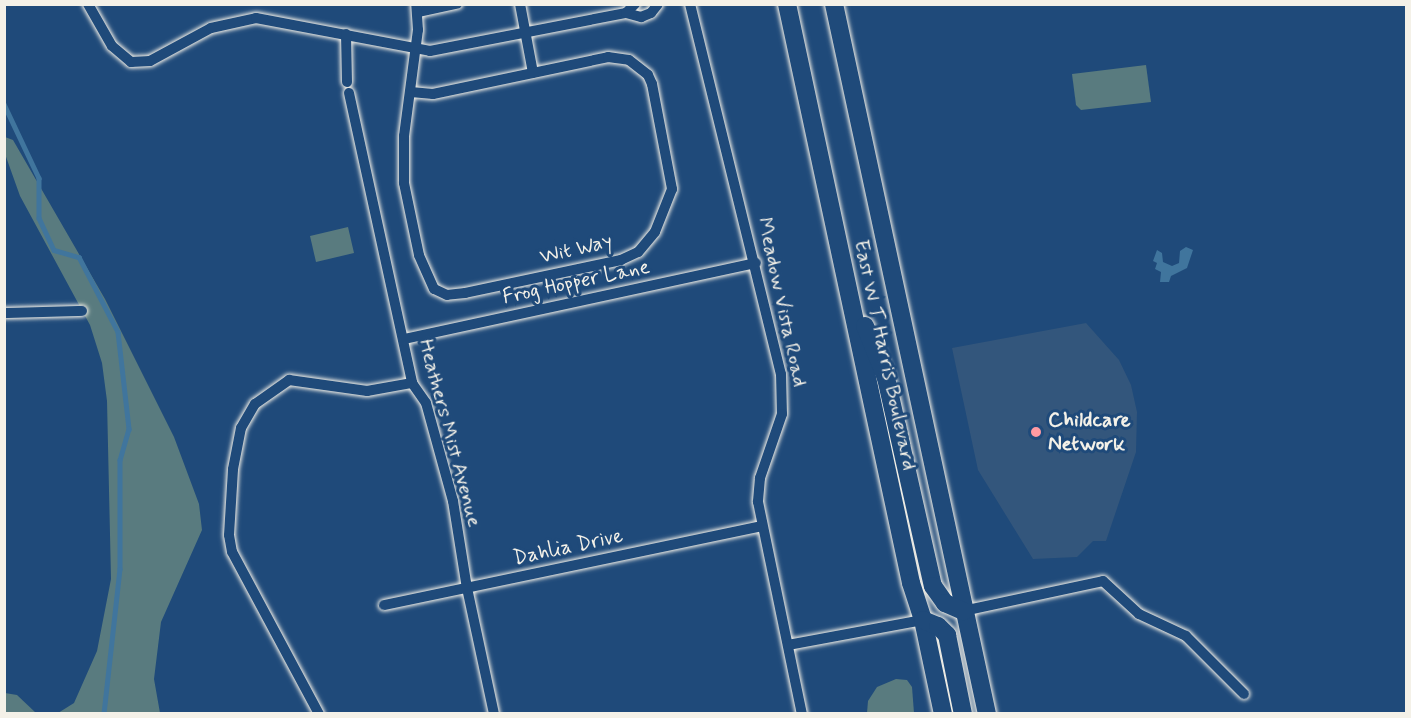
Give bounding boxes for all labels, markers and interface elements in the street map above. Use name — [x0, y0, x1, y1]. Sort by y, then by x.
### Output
street label: Meadow Vista Road — [752, 216, 812, 388]
street label: Wit Way — [535, 228, 617, 270]
street label: East W T Harris Boulevard — [849, 239, 921, 471]
street label: Frog Hopper Lane — [499, 254, 653, 310]
street label: Heathers Mist Avenue — [413, 336, 487, 530]
place label: Childcare Network — [1048, 407, 1131, 457]
marker: Childcare Network — [1029, 425, 1043, 439]
street label: Dahlia Drive — [511, 523, 625, 571]

